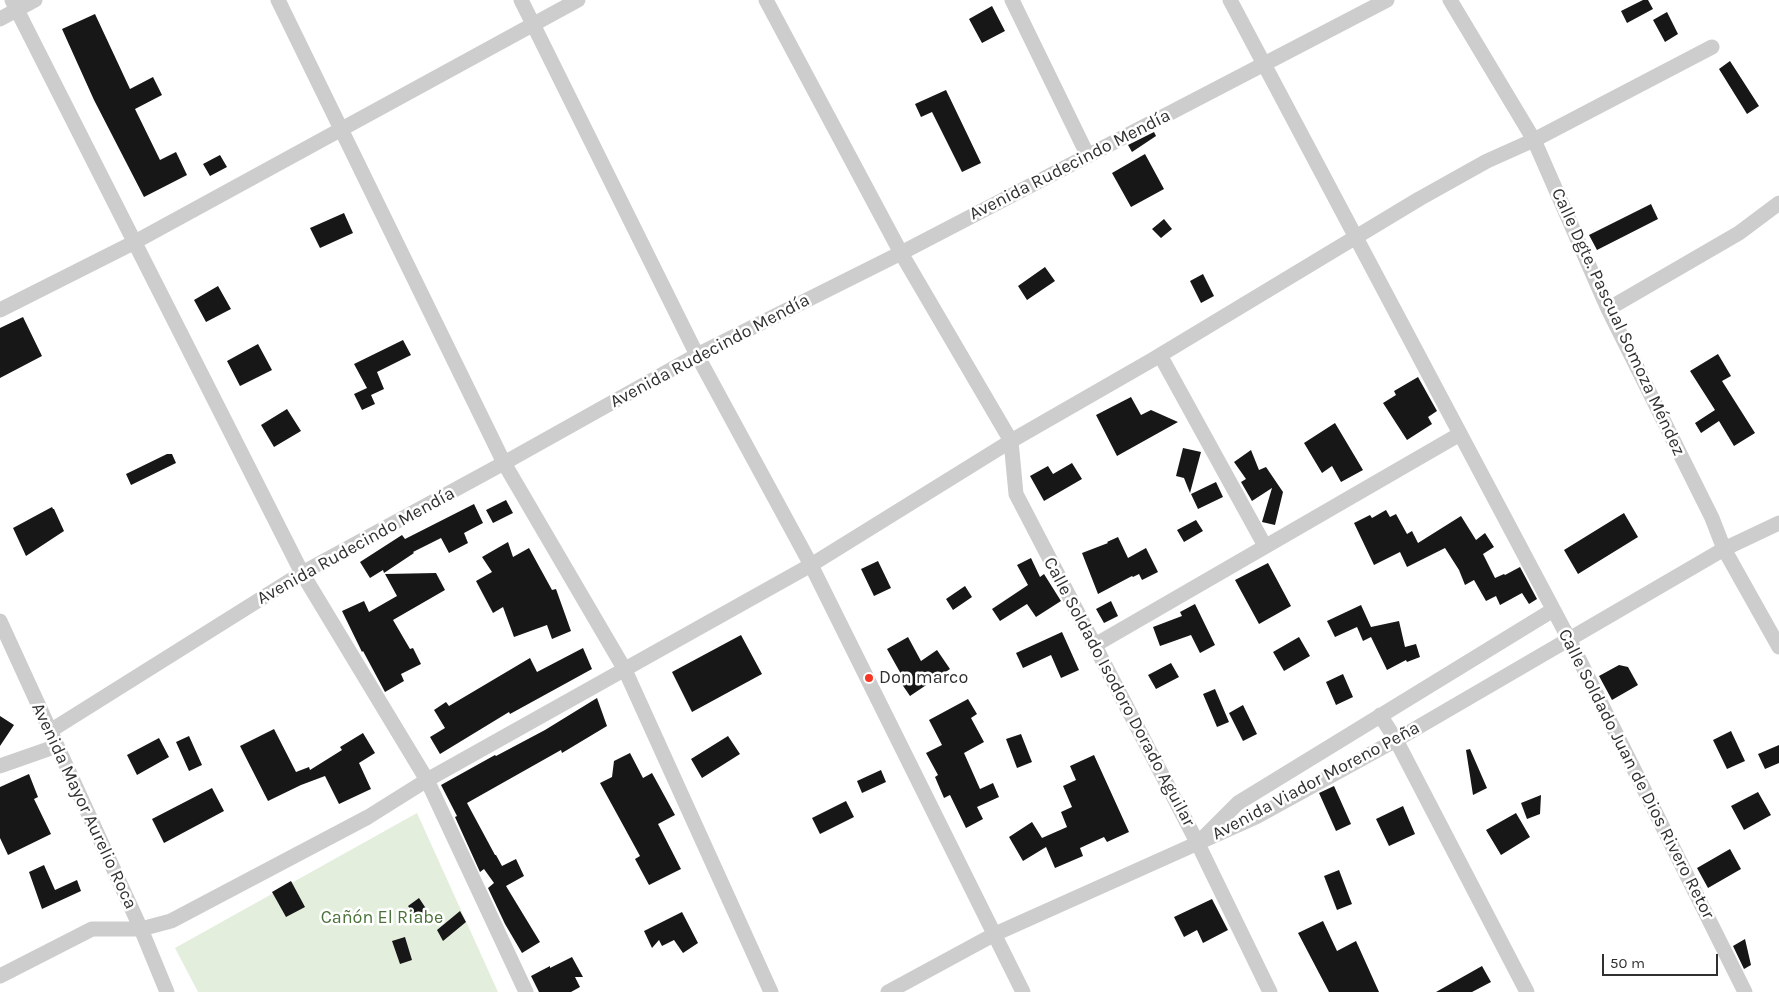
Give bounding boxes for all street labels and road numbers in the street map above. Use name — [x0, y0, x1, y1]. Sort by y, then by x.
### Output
street label: Avenida Rudecindo Mendía — [966, 105, 1174, 225]
street label: Calle Dgte. Pascual Somoza Méndez — [1546, 185, 1690, 459]
street label: Avenida Rudecindo Mendía — [607, 289, 813, 413]
street label: Avenida Rudecindo Mendía — [253, 483, 459, 609]
street label: Calle Soldado Isodoro Dorado Aguilar — [1039, 553, 1199, 831]
street label: Calle Soldado Juan de Dios Rivero Retor — [1553, 625, 1719, 923]
street label: Avenida Mayor Aurelio Roca — [27, 699, 141, 913]
street label: Avenida Viador Moreno Peña — [1209, 717, 1423, 845]

